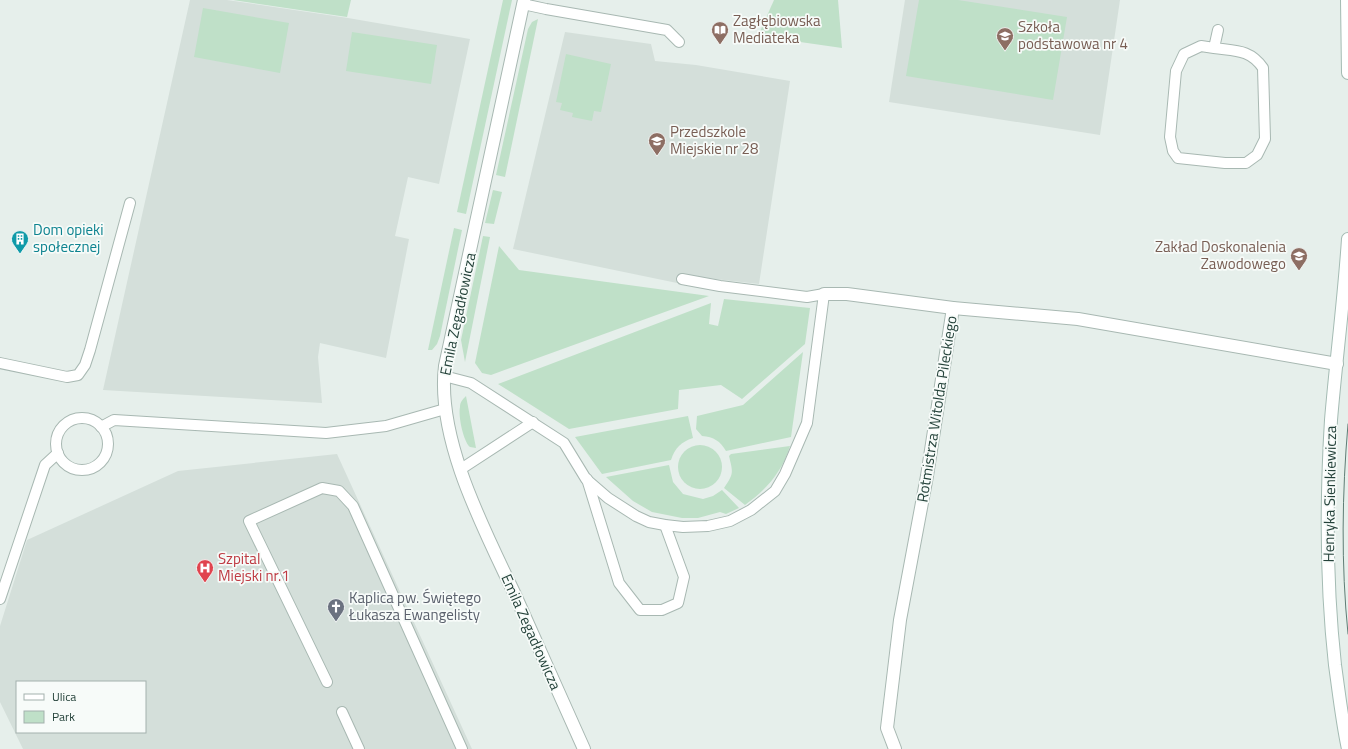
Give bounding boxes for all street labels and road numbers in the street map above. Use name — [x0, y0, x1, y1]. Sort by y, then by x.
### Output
street label: Emila Zegadłowicza — [433, 250, 482, 377]
street label: Rotmistrza Witolda Pileckiego — [910, 314, 963, 504]
street label: Henryka Sienkiewicza — [1317, 425, 1342, 563]
street label: Emila Zegadłowicza — [496, 570, 568, 694]

